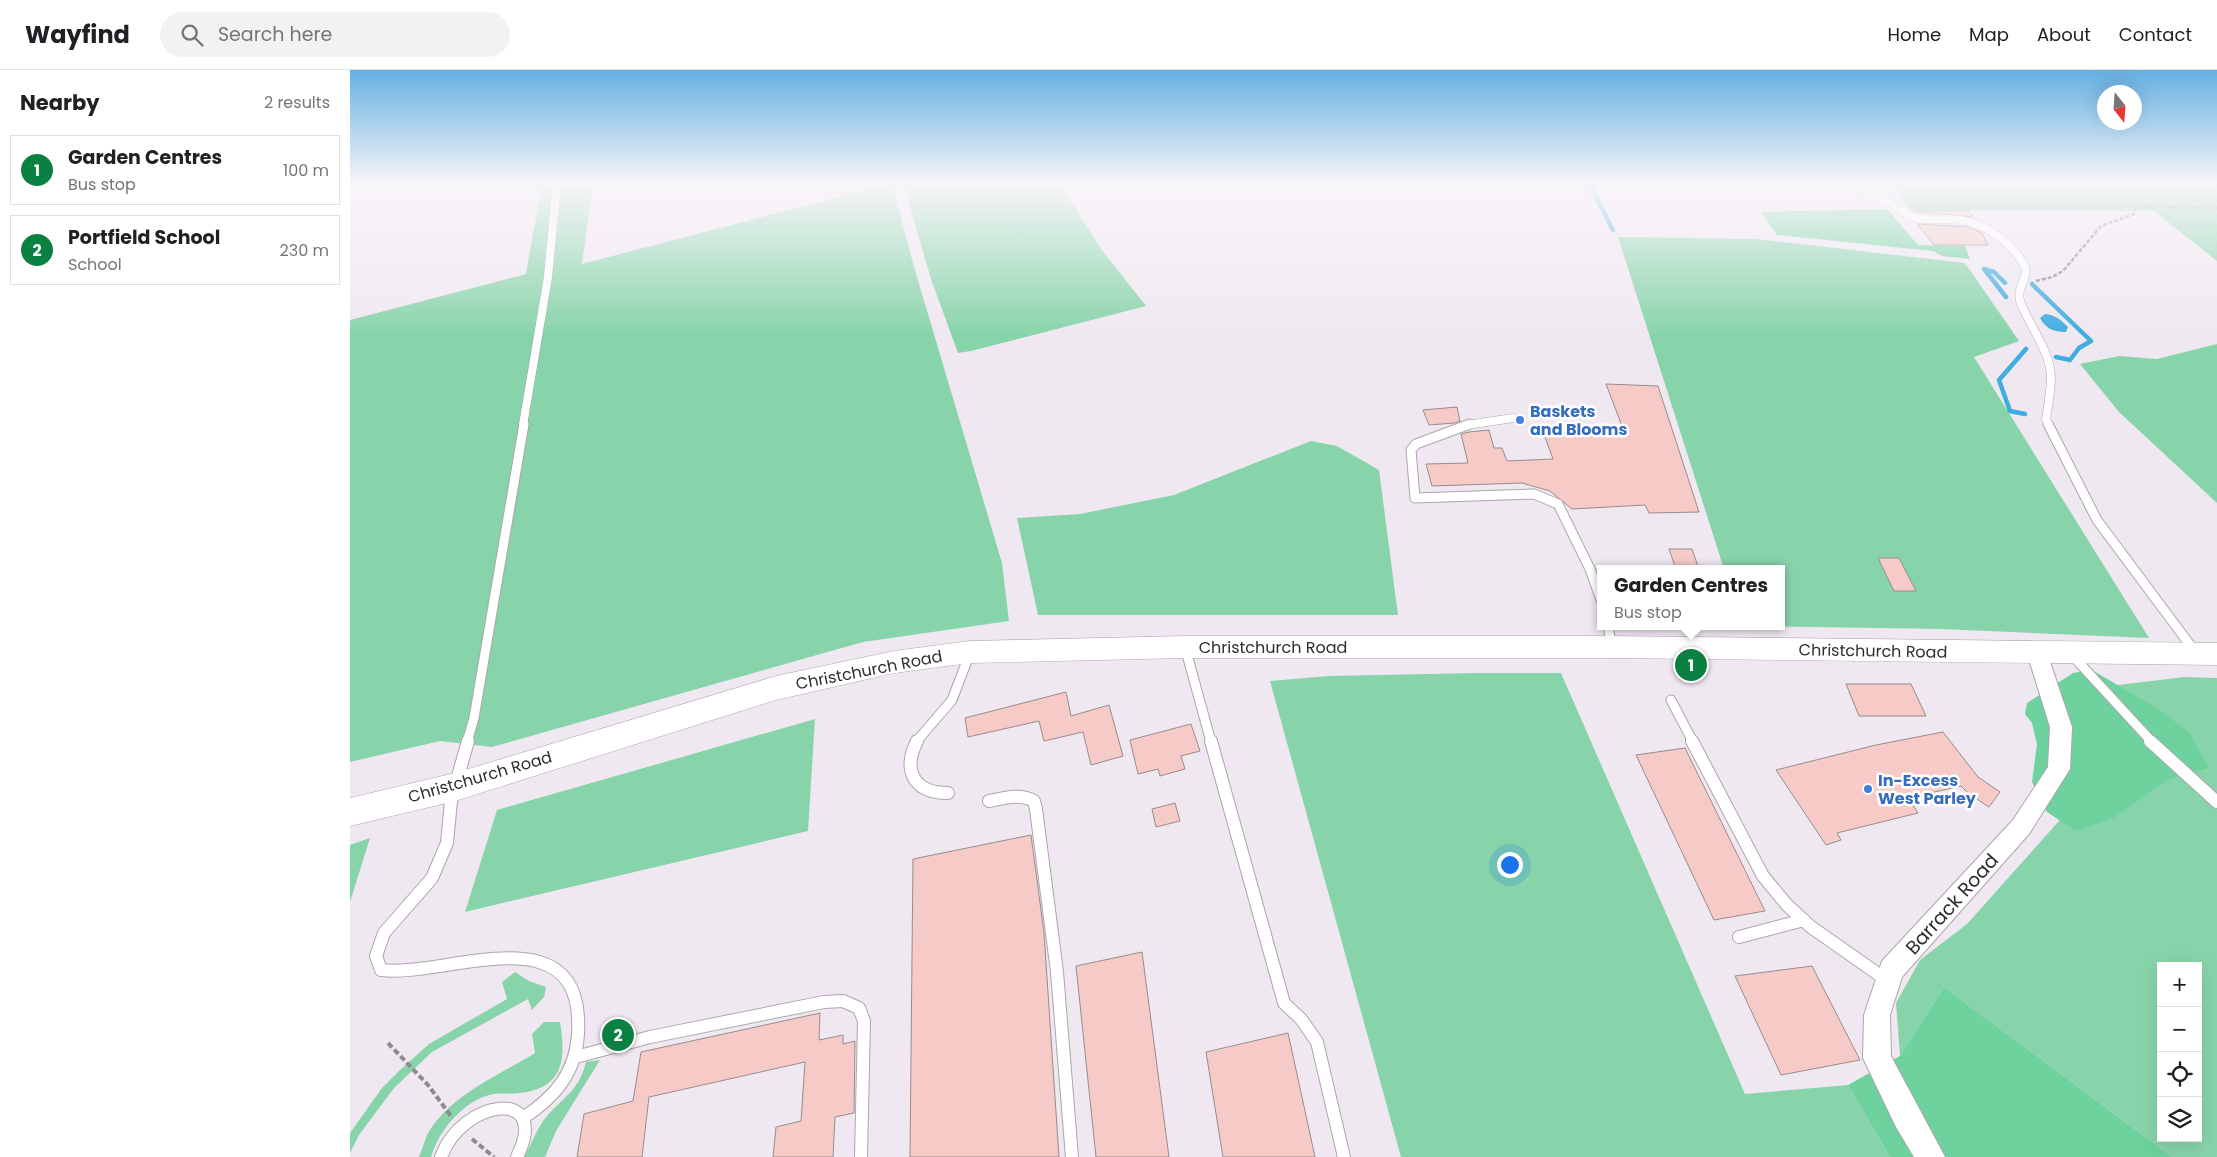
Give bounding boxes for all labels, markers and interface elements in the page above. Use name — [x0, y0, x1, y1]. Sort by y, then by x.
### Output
search box — [160, 12, 510, 57]
text: Wayfind — [25, 18, 130, 51]
icon: search — [178, 21, 206, 49]
text: Search here — [218, 21, 332, 48]
text: Home — [1887, 22, 1941, 47]
text: Map — [1969, 22, 2009, 47]
text: About — [2037, 22, 2091, 47]
text: Contact — [2119, 22, 2192, 47]
north arrow — [2097, 85, 2142, 130]
text: Nearby — [20, 88, 100, 117]
text: 2 results — [264, 91, 330, 114]
text: Garden Centres — [68, 144, 222, 171]
text: 1 — [34, 159, 40, 182]
text: 100 m — [283, 159, 329, 182]
text: Bus stop — [68, 173, 136, 196]
text: Portfield School — [68, 224, 220, 251]
text: 2 — [32, 239, 42, 262]
text: 230 m — [280, 239, 329, 262]
text: School — [68, 253, 122, 276]
place label: Baskets and Blooms — [1530, 400, 1627, 441]
marker: Baskets and Blooms — [1514, 414, 1526, 426]
popup — [1597, 565, 1785, 630]
text: Garden Centres — [1614, 572, 1768, 599]
text: Bus stop — [1614, 601, 1682, 624]
street label: Christchurch Road — [1199, 636, 1347, 659]
street label: Christchurch Road — [1798, 638, 1948, 664]
street label: Christchurch Road — [794, 645, 944, 695]
pin: 1 — [1675, 646, 1707, 684]
street label: Christchurch Road — [405, 745, 555, 809]
place label: In-Excess West Parley — [1878, 769, 1977, 810]
marker: In-Excess West Parley — [1862, 783, 1874, 795]
street label: Barrack Road — [1899, 848, 2005, 960]
your location — [1497, 852, 1523, 878]
map controls — [2157, 962, 2202, 1142]
button: + — [2157, 962, 2202, 1007]
button: − — [2157, 1007, 2202, 1052]
pin: 2 — [602, 1016, 634, 1054]
button: locate — [2157, 1052, 2202, 1097]
button: layers — [2157, 1097, 2202, 1142]

